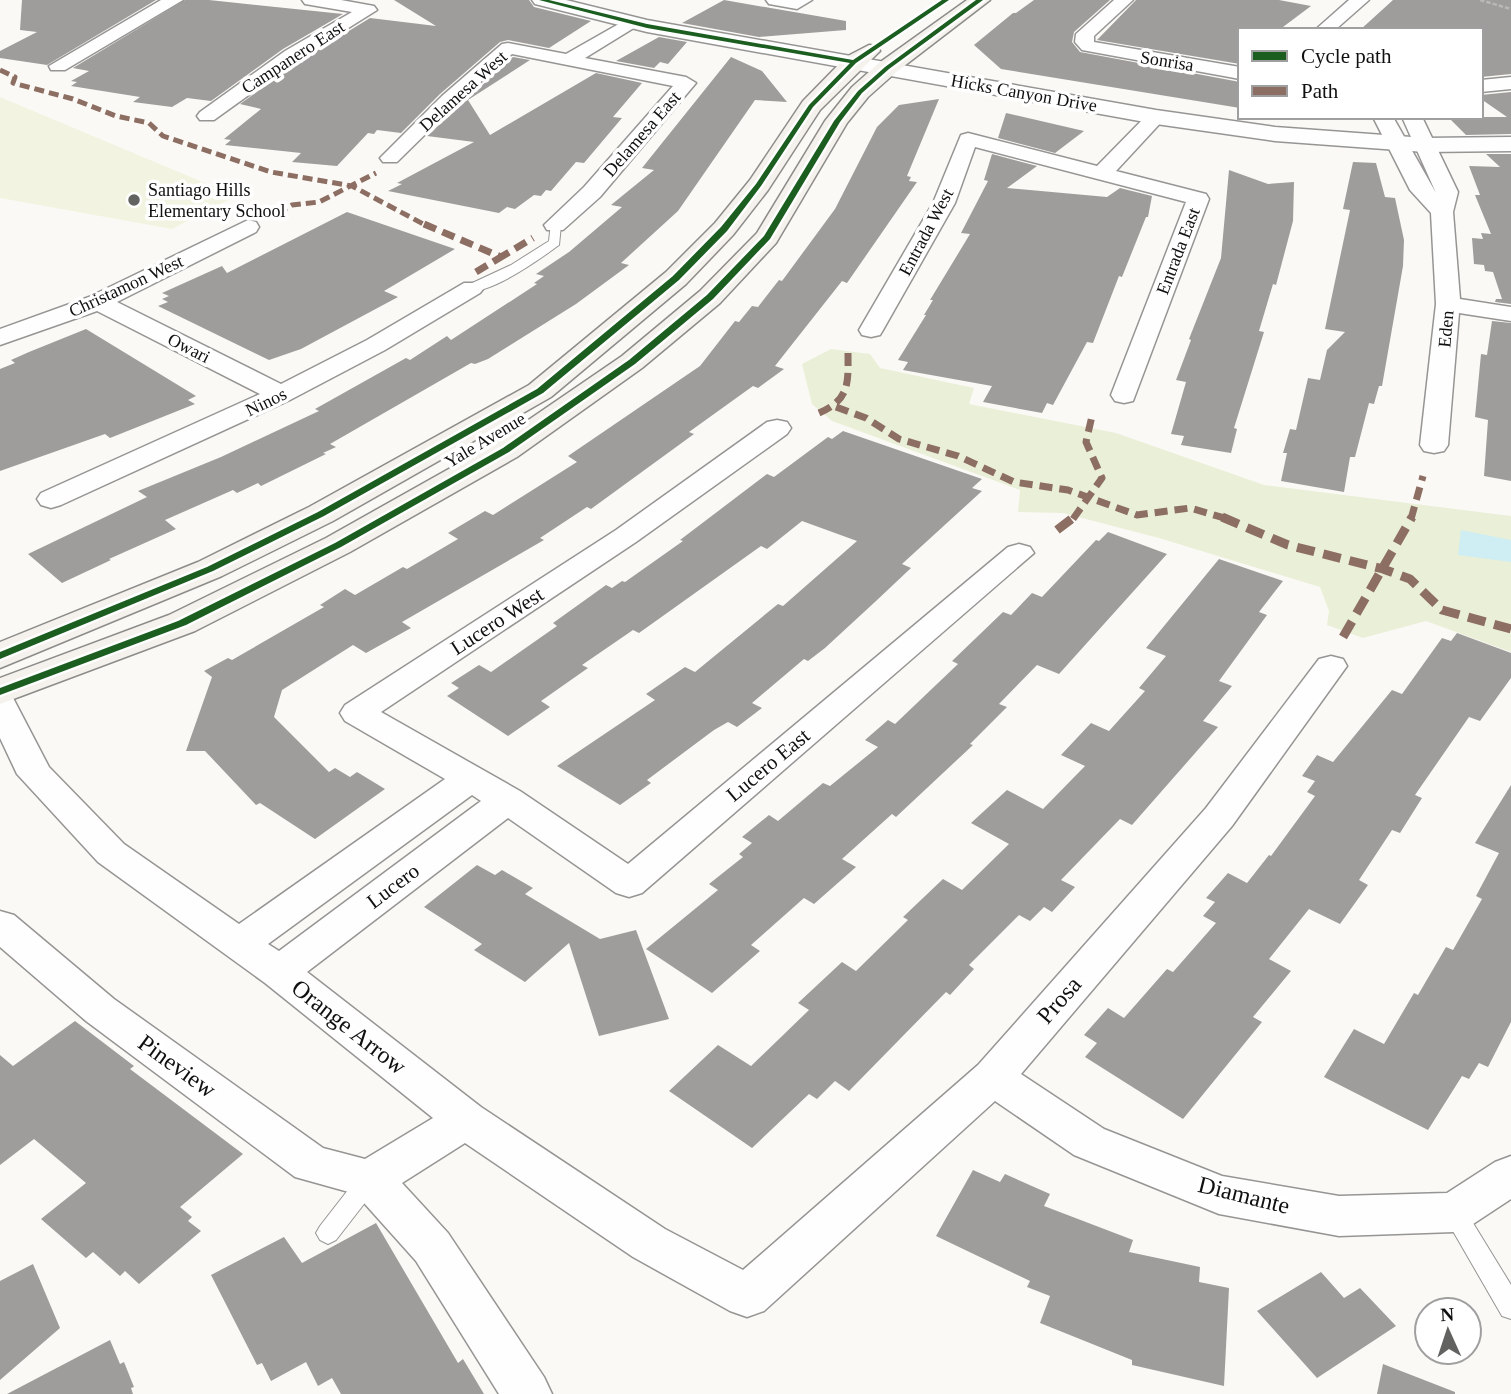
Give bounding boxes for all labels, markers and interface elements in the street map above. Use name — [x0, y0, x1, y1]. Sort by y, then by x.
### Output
street label: Campanero East — [238, 16, 348, 98]
legend — [1238, 28, 1483, 119]
text: Cycle path — [1301, 44, 1392, 68]
street label: Delamesa West — [415, 47, 511, 135]
street label: Sonrisa — [1139, 47, 1195, 75]
street label: Hicks Canyon Drive — [949, 70, 1099, 116]
text: Path — [1301, 79, 1339, 103]
street label: Delamesa East — [600, 87, 684, 181]
place label: Santiago Hills Elementary School — [148, 180, 285, 221]
street label: Entrada West — [895, 185, 957, 279]
marker: Santiago Hills Elementary School — [126, 192, 142, 208]
street label: Entrada East — [1152, 205, 1204, 297]
street label: Christamon West — [66, 251, 186, 321]
street label: Eden — [1434, 310, 1458, 348]
street label: Owari — [164, 329, 214, 367]
street label: Ninos — [242, 384, 290, 420]
street label: Yale Avenue — [441, 408, 529, 472]
street label: Lucero West — [446, 582, 548, 660]
street label: Lucero East — [722, 723, 814, 807]
street label: Lucero — [362, 859, 424, 913]
street label: Prosa — [1032, 971, 1087, 1029]
street label: Orange Arrow — [287, 974, 412, 1080]
street label: Pineview — [133, 1029, 221, 1103]
street label: Diamante — [1196, 1171, 1292, 1219]
north arrow — [1413, 1296, 1483, 1366]
text: N — [1440, 1304, 1455, 1325]

